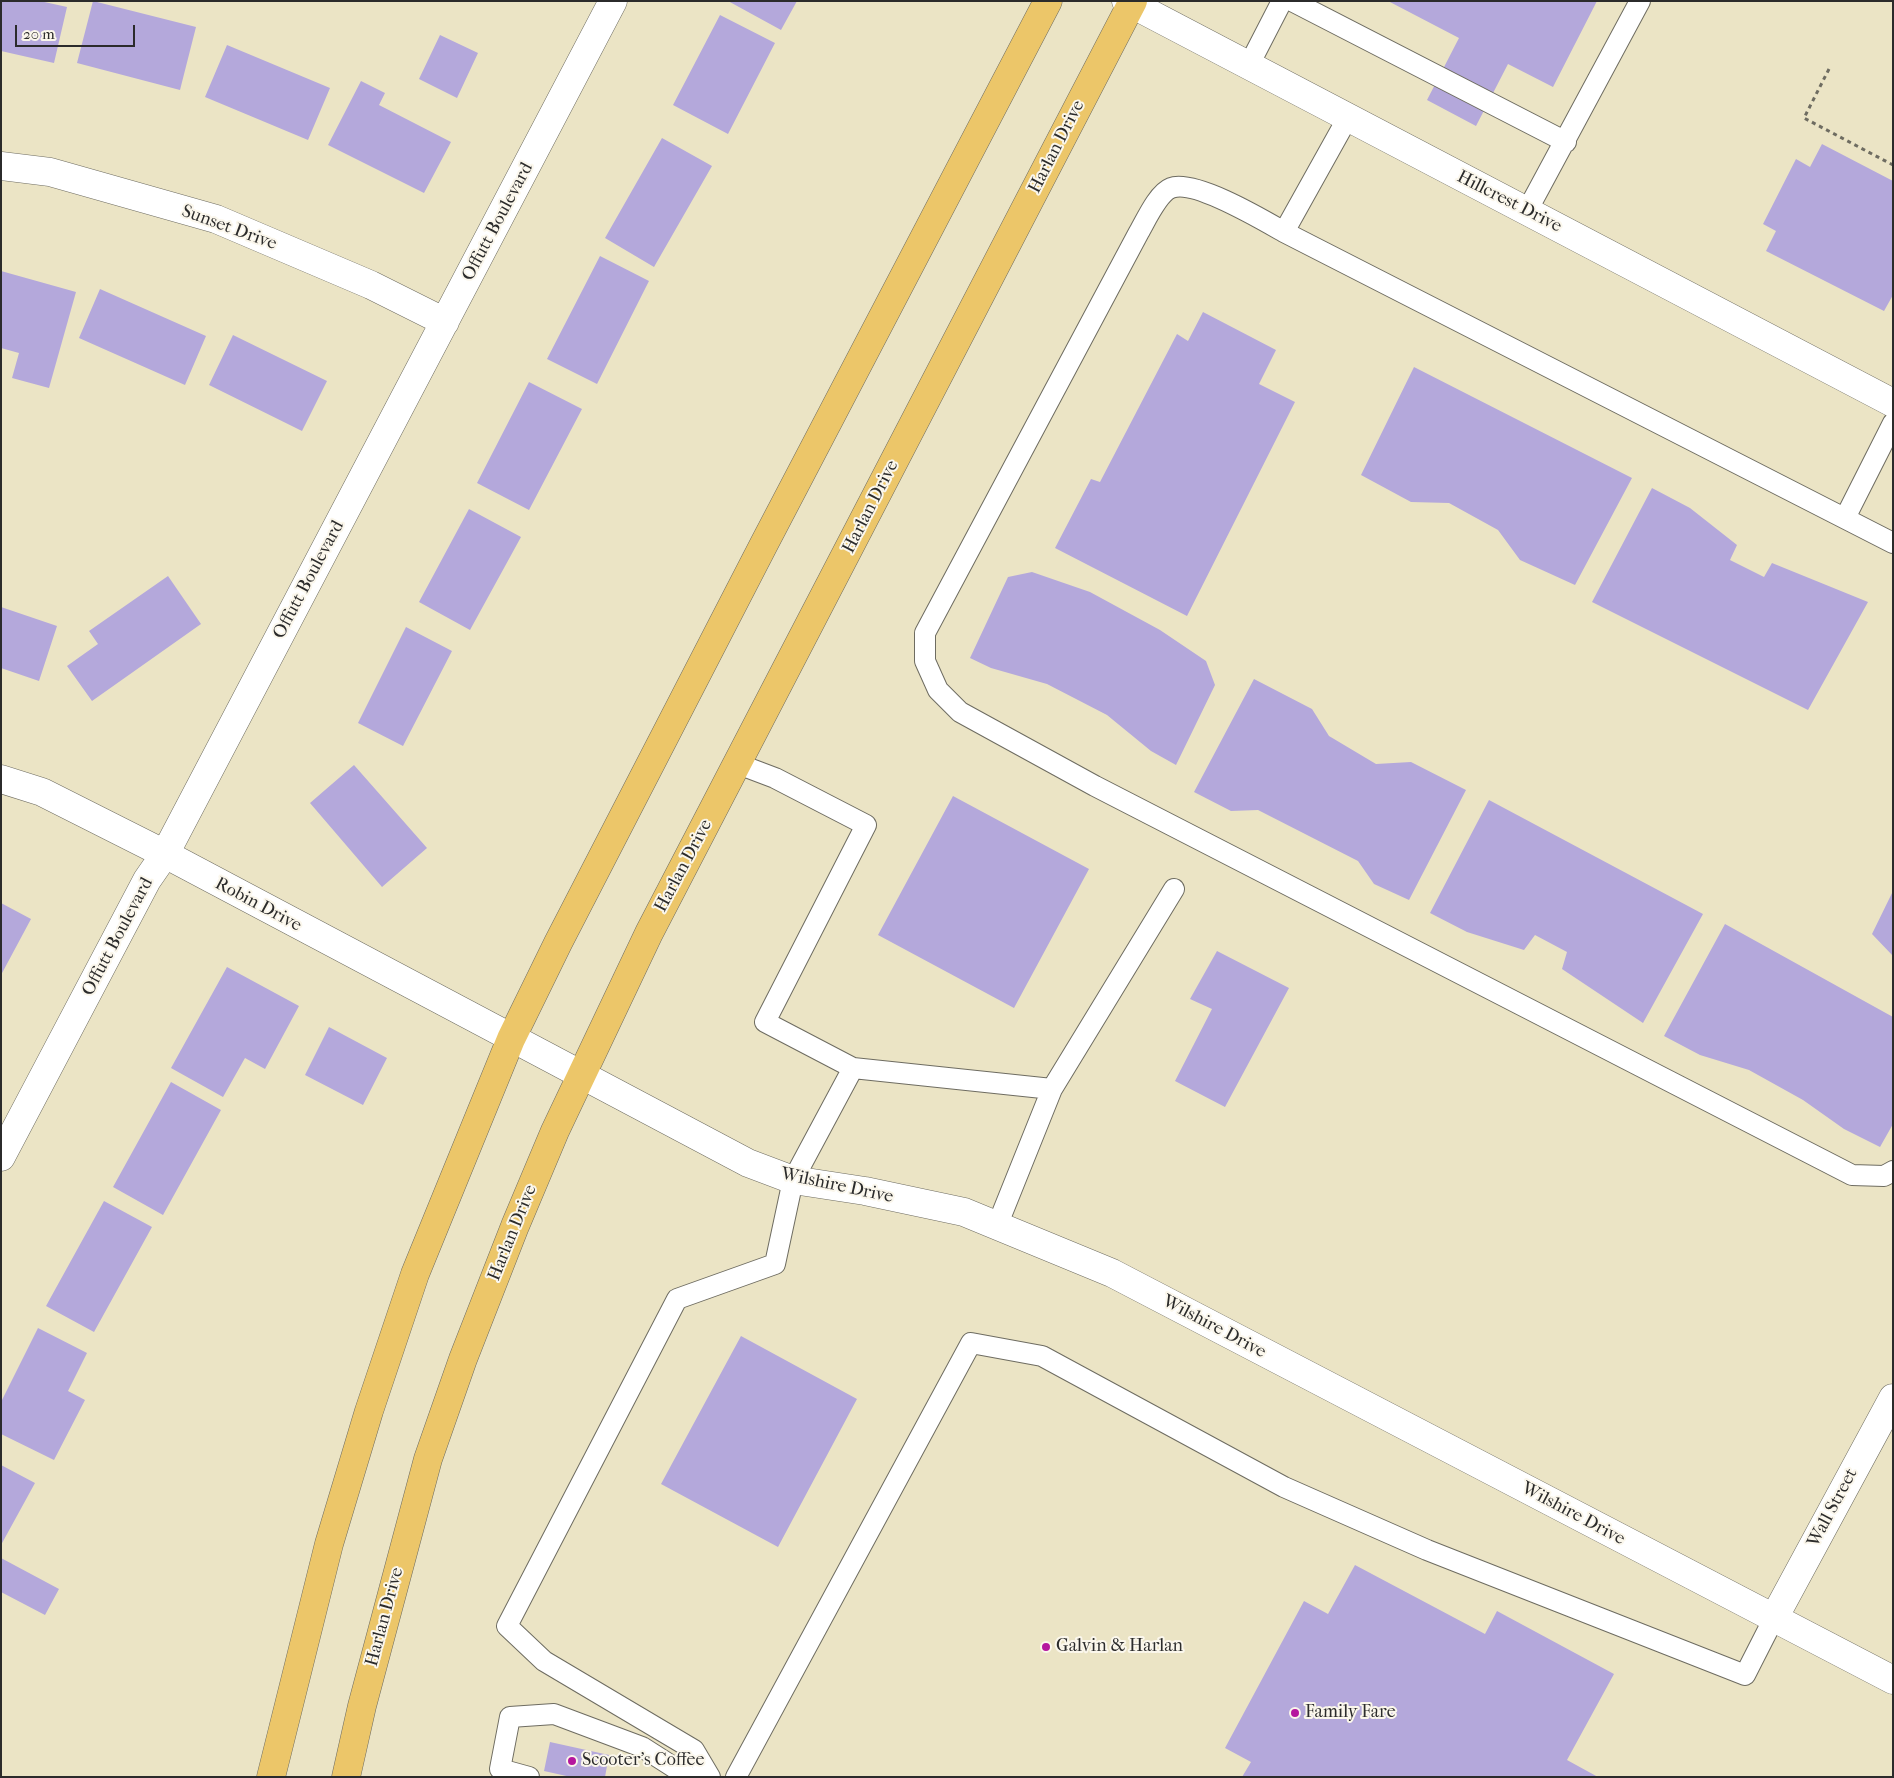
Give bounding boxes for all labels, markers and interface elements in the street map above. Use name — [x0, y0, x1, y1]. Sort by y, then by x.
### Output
scale bar — [18, 15, 138, 47]
text: 20 m — [23, 25, 55, 43]
street label: Harlan Drive — [1024, 97, 1090, 197]
street label: Offutt Boulevard — [458, 159, 538, 285]
street label: Hillcrest Drive — [1453, 166, 1565, 238]
street label: Sunset Drive — [178, 201, 280, 255]
street label: Harlan Drive — [838, 457, 904, 557]
street label: Offutt Boulevard — [269, 517, 349, 643]
street label: Harlan Drive — [651, 816, 717, 916]
street label: Robin Drive — [211, 873, 305, 937]
street label: Offutt Boulevard — [78, 874, 158, 1000]
street label: Wilshire Drive — [779, 1164, 895, 1208]
street label: Harlan Drive — [484, 1182, 542, 1284]
street label: Wilshire Drive — [1159, 1291, 1269, 1363]
street label: Wall Street — [1803, 1465, 1863, 1551]
street label: Wilshire Drive — [1518, 1478, 1628, 1550]
street label: Harlan Drive — [361, 1565, 409, 1669]
place label: Galvin & Harlan — [1056, 1636, 1183, 1658]
marker: Galvin & Harlan — [1040, 1641, 1052, 1653]
place label: Family Fare — [1305, 1702, 1396, 1724]
marker: Family Fare — [1289, 1707, 1301, 1719]
place label: Scooter's Coffee — [582, 1750, 704, 1772]
marker: Scooter's Coffee — [566, 1755, 578, 1767]

